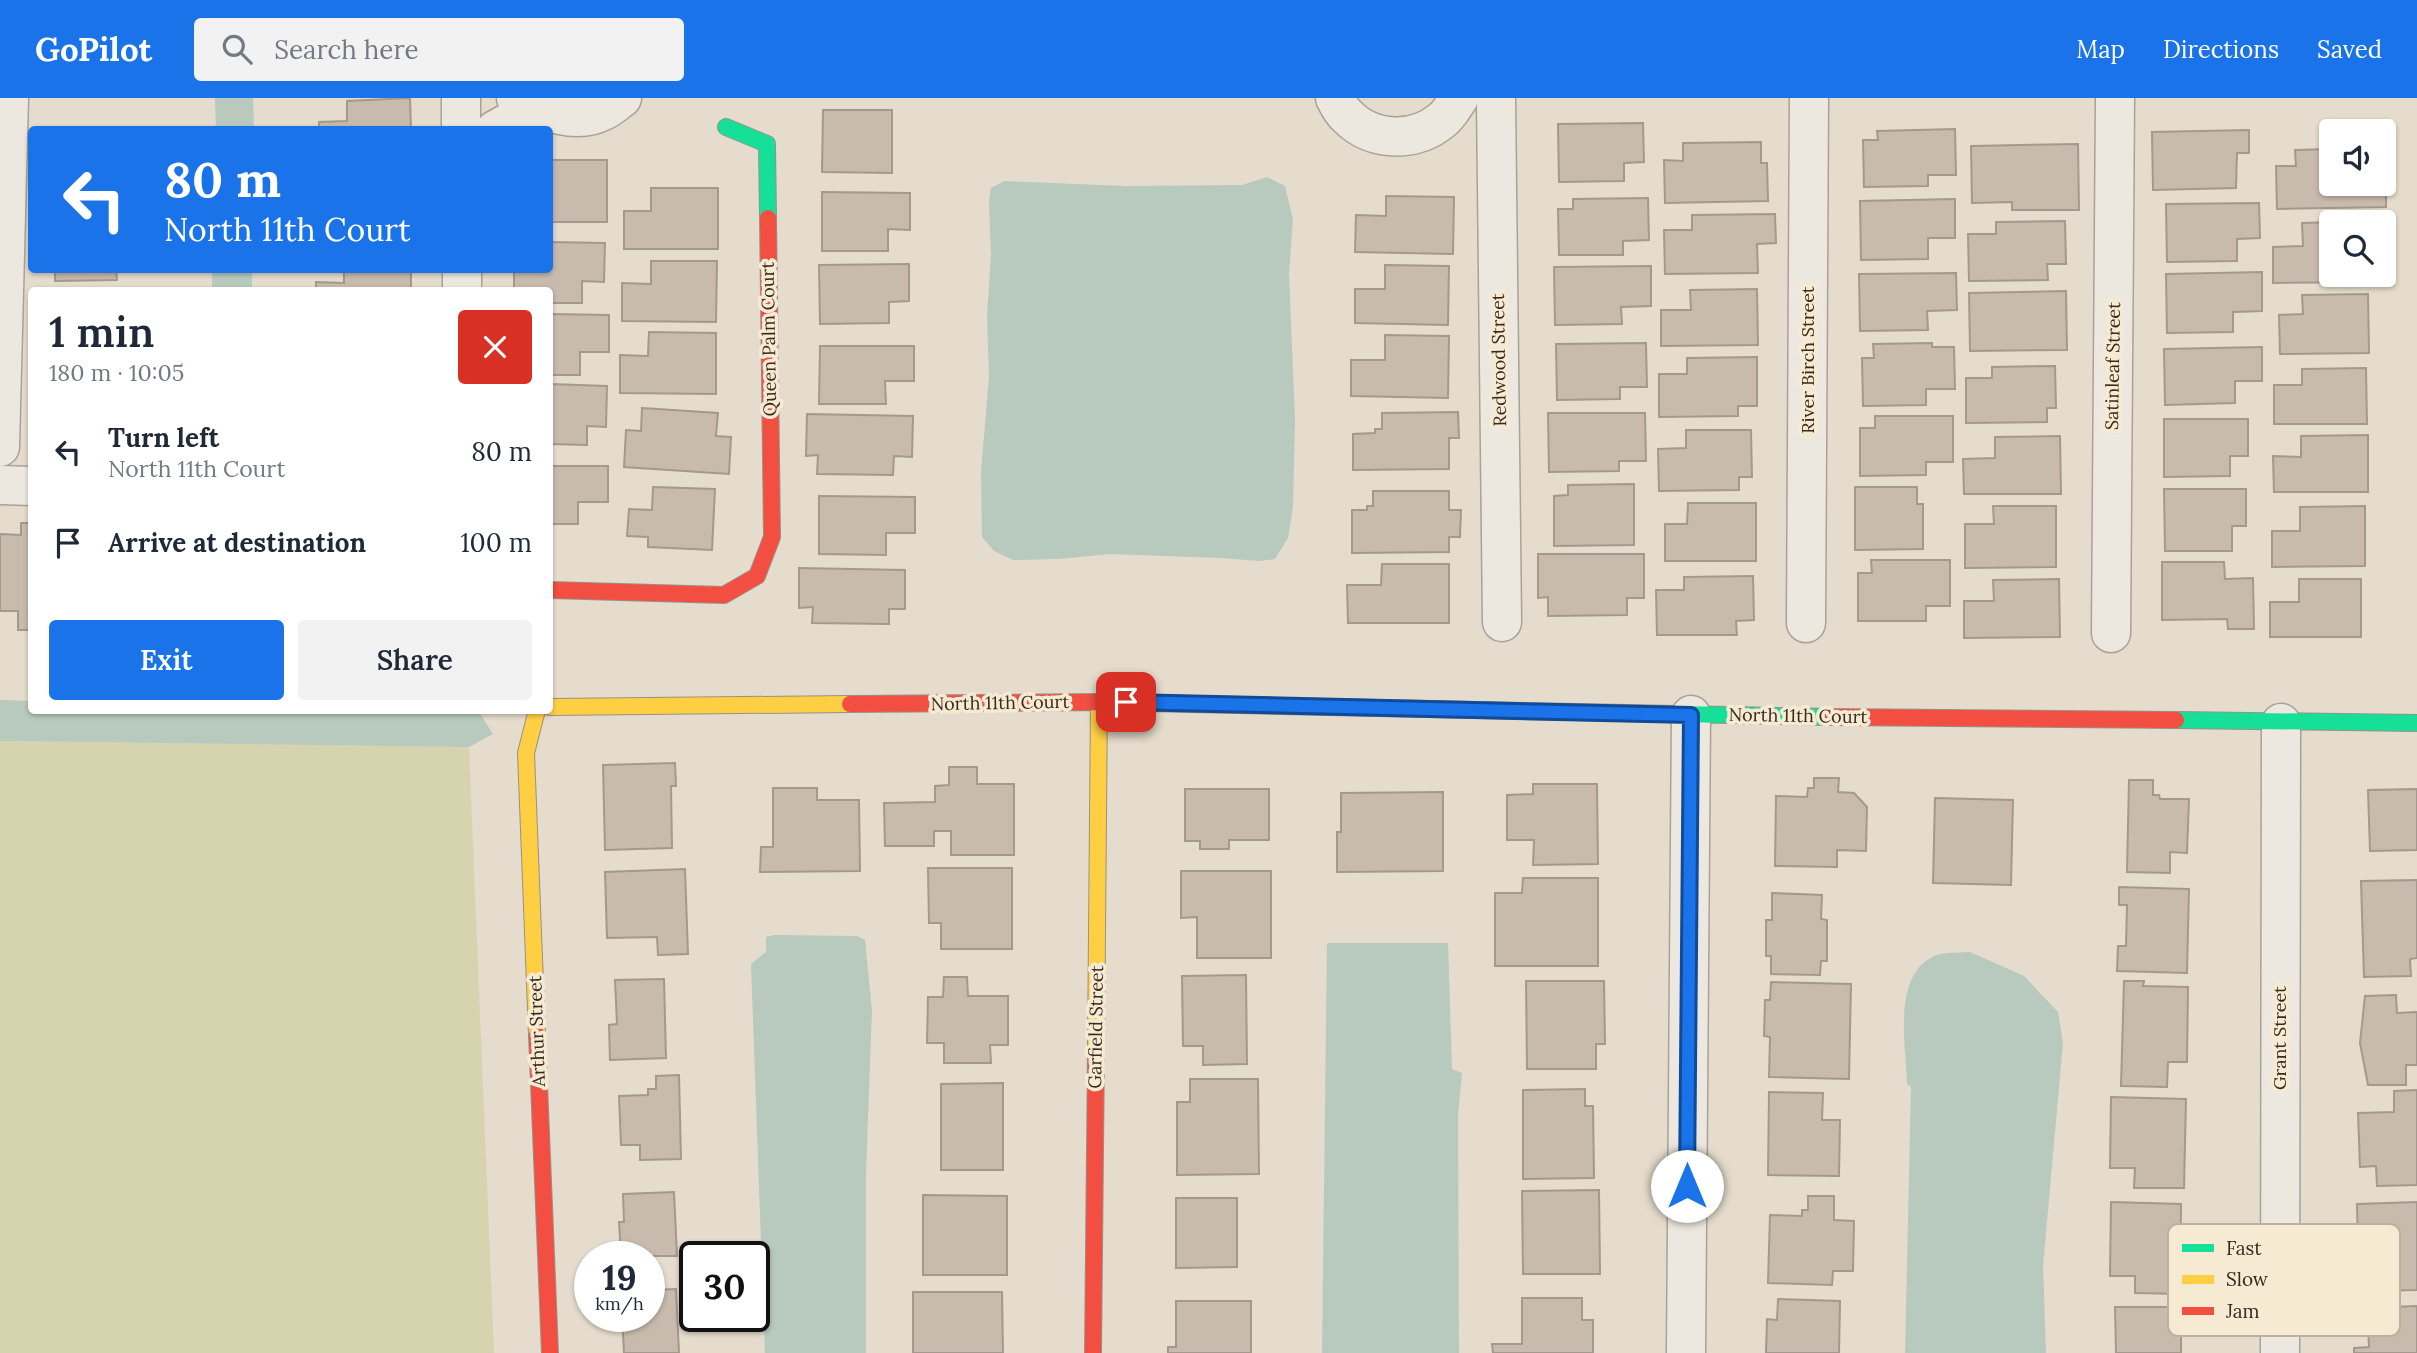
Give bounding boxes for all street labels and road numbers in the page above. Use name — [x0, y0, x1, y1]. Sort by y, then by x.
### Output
street label: Queen Palm Court — [756, 261, 781, 417]
street label: River Birch Street — [1796, 286, 1819, 434]
street label: Redwood Street — [1486, 293, 1511, 427]
street label: Satinleaf Street — [2100, 302, 2125, 430]
street label: North 11th Court — [930, 690, 1070, 715]
street label: North 11th Court — [1728, 703, 1868, 728]
street label: Garfield Street — [1083, 965, 1108, 1089]
street label: Arthur Street — [523, 975, 550, 1088]
street label: Grant Street — [2268, 986, 2291, 1090]

